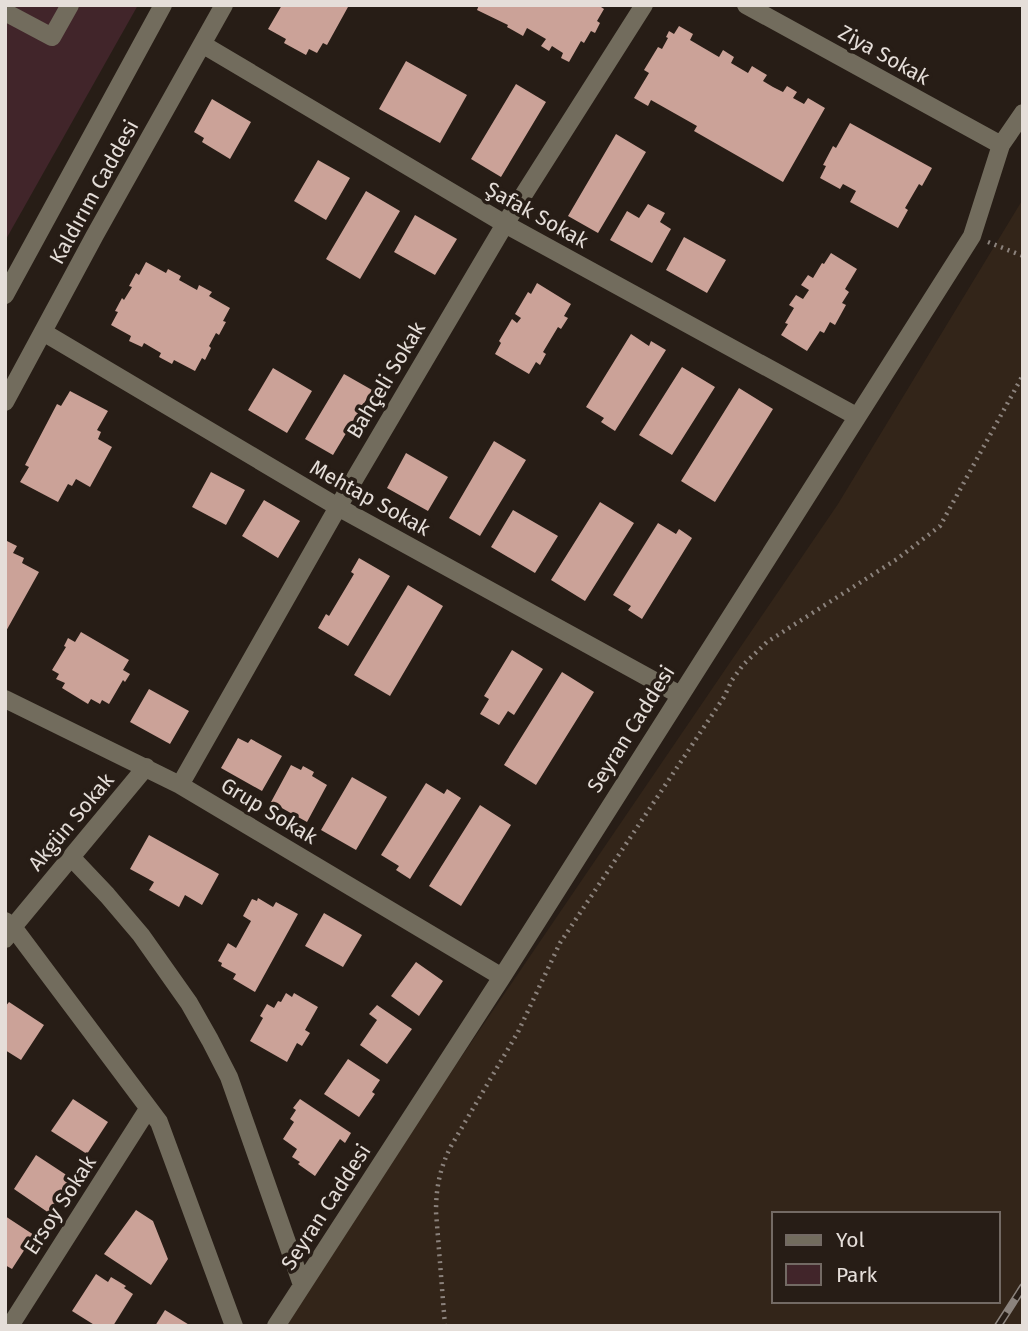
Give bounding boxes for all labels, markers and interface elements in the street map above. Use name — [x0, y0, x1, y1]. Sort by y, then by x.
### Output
street label: Ziya Sokak — [834, 19, 934, 91]
street label: Kaldırım Caddesi — [44, 115, 144, 269]
street label: Şafak Sokak — [481, 176, 593, 254]
street label: Bahçeli Sokak — [341, 317, 431, 443]
street label: Mehtap Sokak — [305, 454, 435, 542]
street label: Seyran Caddesi — [582, 661, 680, 797]
street label: Akgün Sokak — [23, 768, 120, 876]
street label: Grup Sokak — [216, 772, 322, 850]
street label: Seyran Caddesi — [276, 1139, 376, 1275]
street label: Ersoy Sokak — [18, 1150, 102, 1259]
legend — [772, 1212, 1000, 1303]
text: Yol — [836, 1227, 865, 1253]
text: Park — [836, 1262, 878, 1288]

